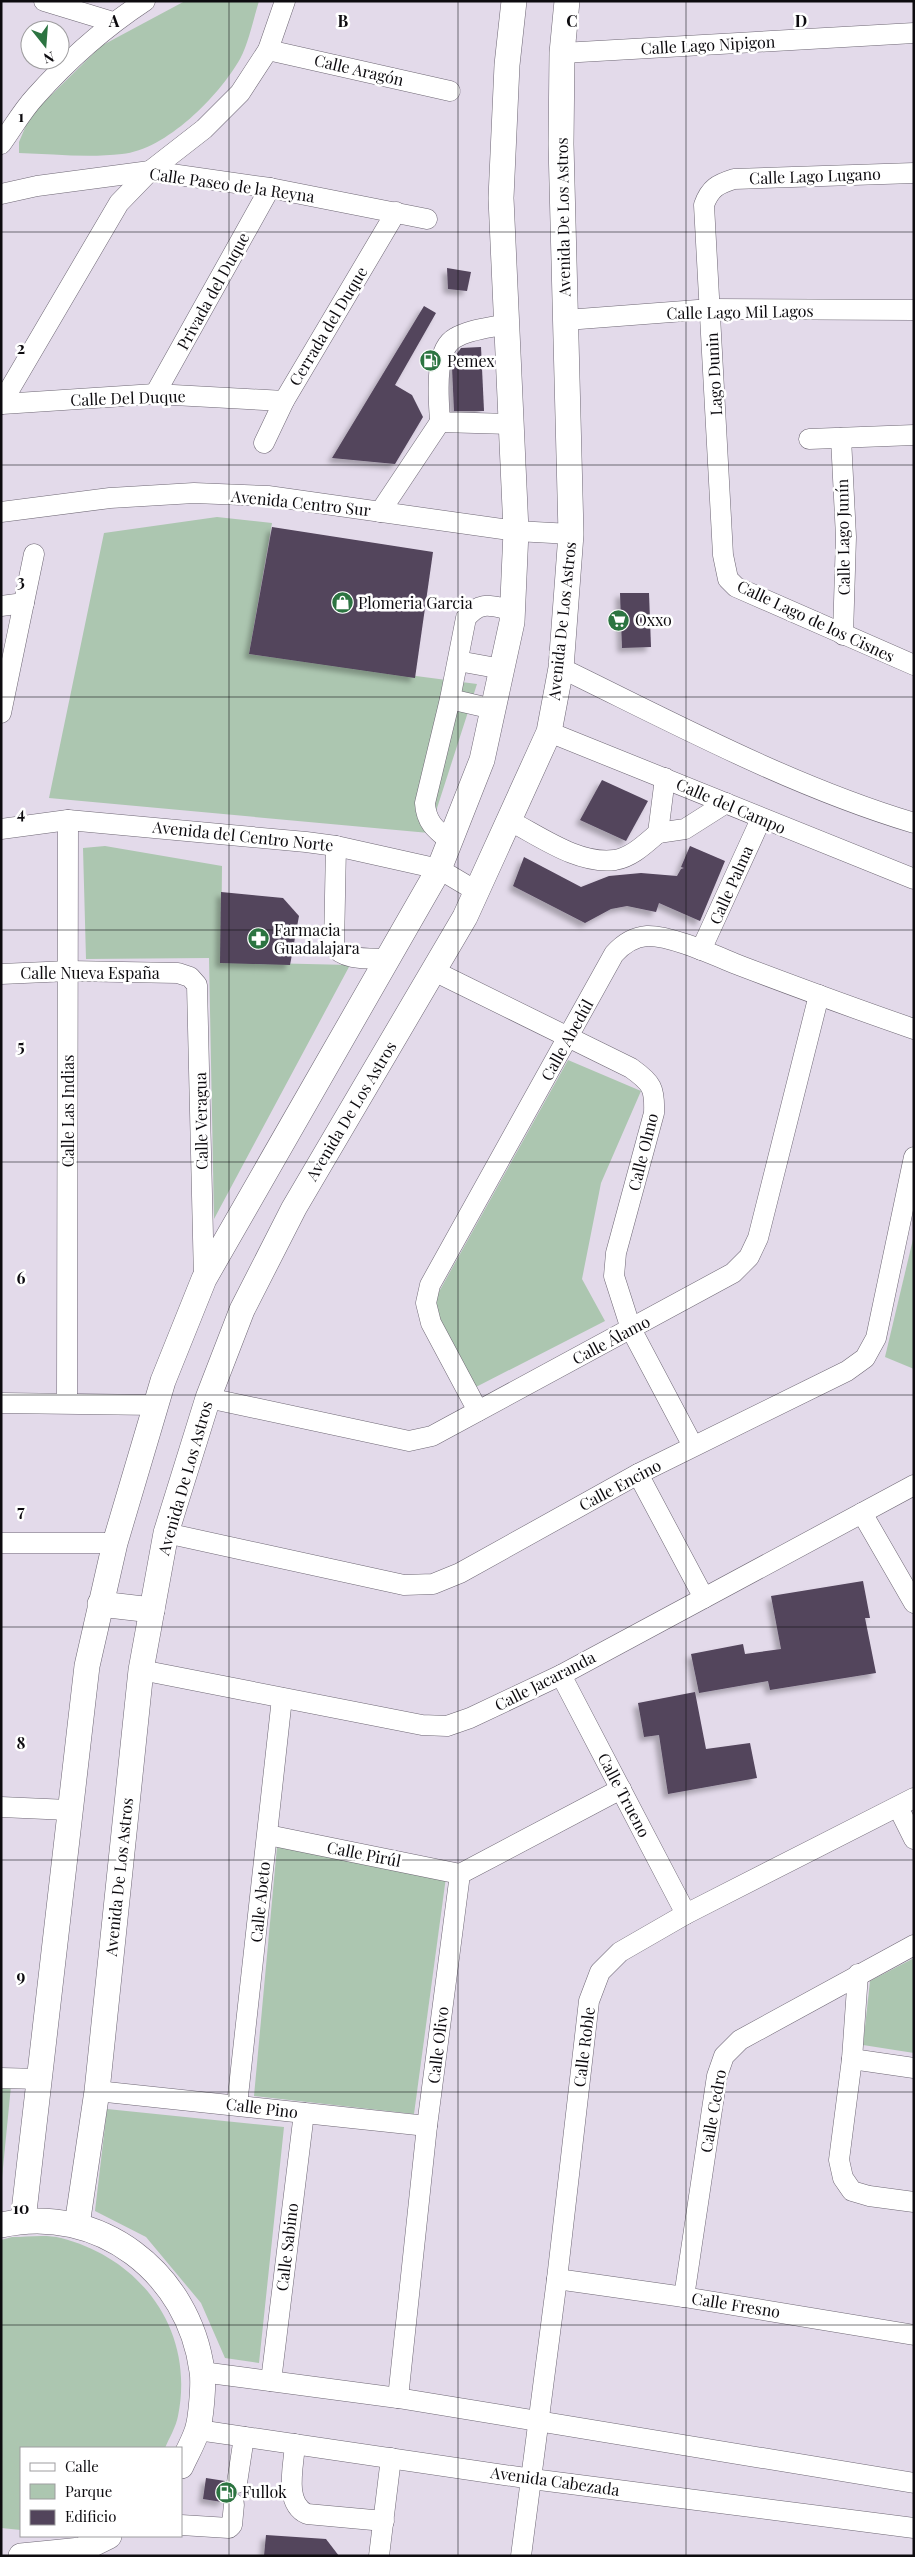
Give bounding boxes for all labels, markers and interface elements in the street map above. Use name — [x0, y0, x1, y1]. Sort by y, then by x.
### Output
text: A — [108, 10, 120, 31]
text: B — [338, 10, 349, 31]
text: C — [566, 10, 578, 31]
text: D — [795, 10, 807, 31]
north arrow — [20, 20, 70, 70]
street label: Calle Lago Nipigon — [640, 30, 776, 59]
text: N — [41, 47, 57, 68]
street label: Calle Aragón — [312, 49, 406, 90]
text: 1 — [18, 105, 24, 126]
street label: Avenida De Los Astros — [551, 137, 574, 298]
street label: Calle Paseo de la Reyna — [148, 163, 316, 206]
street label: Calle Lago Lugano — [749, 163, 881, 188]
street label: Privada del Duque — [172, 228, 254, 353]
street label: Cerrada del Duque — [284, 262, 371, 389]
street label: Calle Lago Mil Lagos — [666, 300, 814, 323]
street label: Lago Dunin — [701, 332, 726, 416]
text: 2 — [17, 337, 25, 358]
fuel station icon: Pemex — [419, 349, 443, 373]
place label: Pemex — [447, 350, 495, 371]
street label: Calle Del Duque — [70, 385, 186, 410]
street label: Calle Lago Junín — [831, 478, 854, 595]
street label: Avenida Centro Sur — [229, 485, 372, 520]
street label: Avenida De Los Astros — [543, 541, 580, 702]
text: 3 — [17, 570, 25, 591]
street label: Calle Lago de los Cisnes — [734, 575, 898, 666]
shop icon: Plomeria Garcia — [330, 591, 354, 615]
place label: Plomeria Garcia — [358, 592, 473, 613]
supermarket icon: Oxxo — [607, 608, 631, 632]
place label: Oxxo — [635, 609, 672, 630]
street label: Calle del Campo — [673, 773, 789, 838]
text: 4 — [17, 802, 25, 823]
street label: Avenida del Centro Norte — [151, 815, 334, 855]
street label: Calle Palma — [704, 842, 757, 927]
place label: Farmacia Guadalajara — [274, 919, 360, 958]
pharmacy icon: Farmacia Guadalajara — [246, 927, 270, 951]
street label: Calle Nueva España — [20, 962, 160, 983]
street label: Calle Abedúl — [536, 995, 598, 1084]
text: 5 — [17, 1035, 25, 1056]
street label: Avenida De Los Astros — [300, 1037, 401, 1185]
street label: Calle Las Indias — [57, 1055, 78, 1167]
street label: Calle Veragua — [189, 1072, 212, 1170]
street label: Calle Olmo — [623, 1111, 662, 1193]
text: 6 — [17, 1267, 26, 1288]
street label: Calle Álamo — [568, 1310, 653, 1369]
street label: Avenida De Los Astros — [152, 1398, 217, 1558]
street label: Calle Encino — [575, 1454, 665, 1515]
text: 7 — [17, 1500, 25, 1521]
street label: Calle Jacaranda — [491, 1646, 599, 1715]
text: 8 — [17, 1732, 26, 1753]
street label: Calle Trueno — [593, 1749, 656, 1841]
street label: Avenida De Los Astros — [100, 1797, 137, 1958]
street label: Calle Pirúl — [325, 1836, 403, 1871]
street label: Calle Abeto — [245, 1860, 274, 1943]
text: 9 — [17, 1965, 26, 1986]
street label: Calle Olivo — [422, 2005, 453, 2085]
street label: Calle Roble — [568, 2006, 599, 2088]
street label: Calle Cedro — [695, 2067, 730, 2154]
street label: Calle Pino — [225, 2093, 300, 2122]
text: 10 — [13, 2197, 29, 2218]
street label: Calle Sabino — [271, 2201, 302, 2292]
street label: Calle Fresno — [690, 2287, 782, 2322]
legend — [20, 2447, 182, 2537]
text: Calle — [65, 2456, 99, 2476]
street label: Avenida Cabezada — [488, 2461, 621, 2500]
fuel station icon: Fullok — [214, 2480, 238, 2504]
text: Parque — [65, 2481, 112, 2501]
place label: Fullok — [242, 2481, 287, 2502]
text: Edificio — [65, 2506, 116, 2526]

